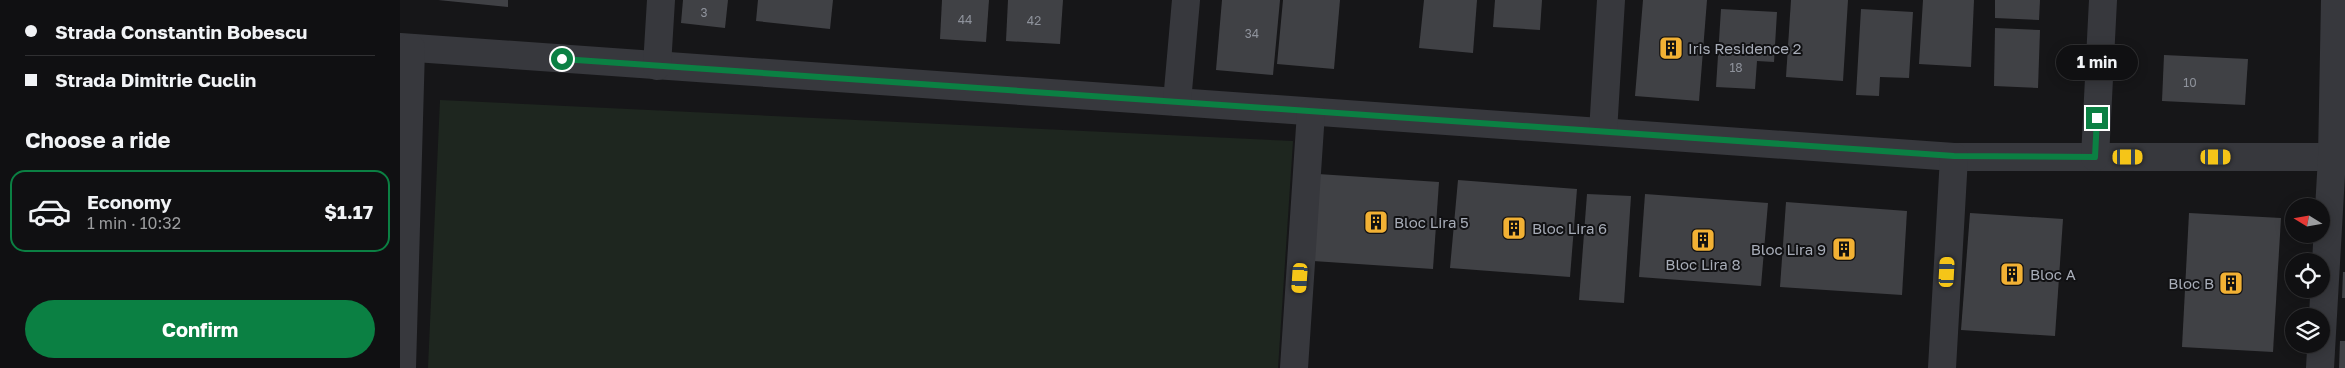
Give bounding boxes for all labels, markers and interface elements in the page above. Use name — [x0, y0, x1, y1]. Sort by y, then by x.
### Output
house number: 3 — [700, 5, 708, 20]
house number: 44 — [958, 12, 972, 27]
house number: 42 — [1027, 13, 1041, 28]
text: Strada Constantin Bobescu — [55, 20, 307, 43]
house number: 34 — [1245, 26, 1259, 41]
building icon: Iris Residence 2 — [1658, 35, 1684, 61]
place label: Iris Residence 2 — [1688, 39, 1801, 57]
callout: 1 min — [2056, 46, 2138, 80]
route start — [551, 48, 573, 70]
text: 1 min — [2077, 52, 2117, 72]
house number: 18 — [1729, 60, 1743, 75]
text: Strada Dimitrie Cuclin — [55, 68, 256, 91]
house number: 10 — [2183, 75, 2197, 90]
route end — [2086, 107, 2108, 129]
text: Choose a ride — [25, 126, 171, 153]
car — [2113, 150, 2143, 165]
car — [2201, 150, 2231, 165]
icon: car — [27, 189, 72, 234]
text: Economy — [87, 190, 172, 213]
north arrow — [2285, 198, 2330, 242]
map controls — [2285, 198, 2330, 353]
text: $1.17 — [324, 200, 373, 223]
building icon: Bloc Lira 5 — [1363, 209, 1389, 235]
text: 1 min · 10:32 — [87, 213, 181, 233]
place label: Bloc Lira 5 — [1394, 213, 1469, 231]
building icon: Bloc Lira 6 — [1501, 215, 1527, 241]
place label: Bloc Lira 6 — [1532, 219, 1607, 237]
building icon: Bloc Lira 8 — [1690, 227, 1716, 253]
building icon: Bloc Lira 9 — [1831, 236, 1857, 262]
place label: Bloc Lira 9 — [1751, 240, 1826, 258]
button: locate — [2285, 253, 2330, 298]
place label: Bloc Lira 8 — [1665, 255, 1741, 273]
car — [1938, 257, 1955, 287]
building icon: Bloc A — [1999, 261, 2025, 287]
car — [1291, 263, 1308, 293]
place label: Bloc A — [2030, 265, 2076, 283]
building icon: Bloc B — [2218, 270, 2244, 296]
place label: Bloc B — [2168, 274, 2214, 292]
button: Confirm — [25, 300, 375, 358]
button: layers — [2285, 308, 2330, 353]

